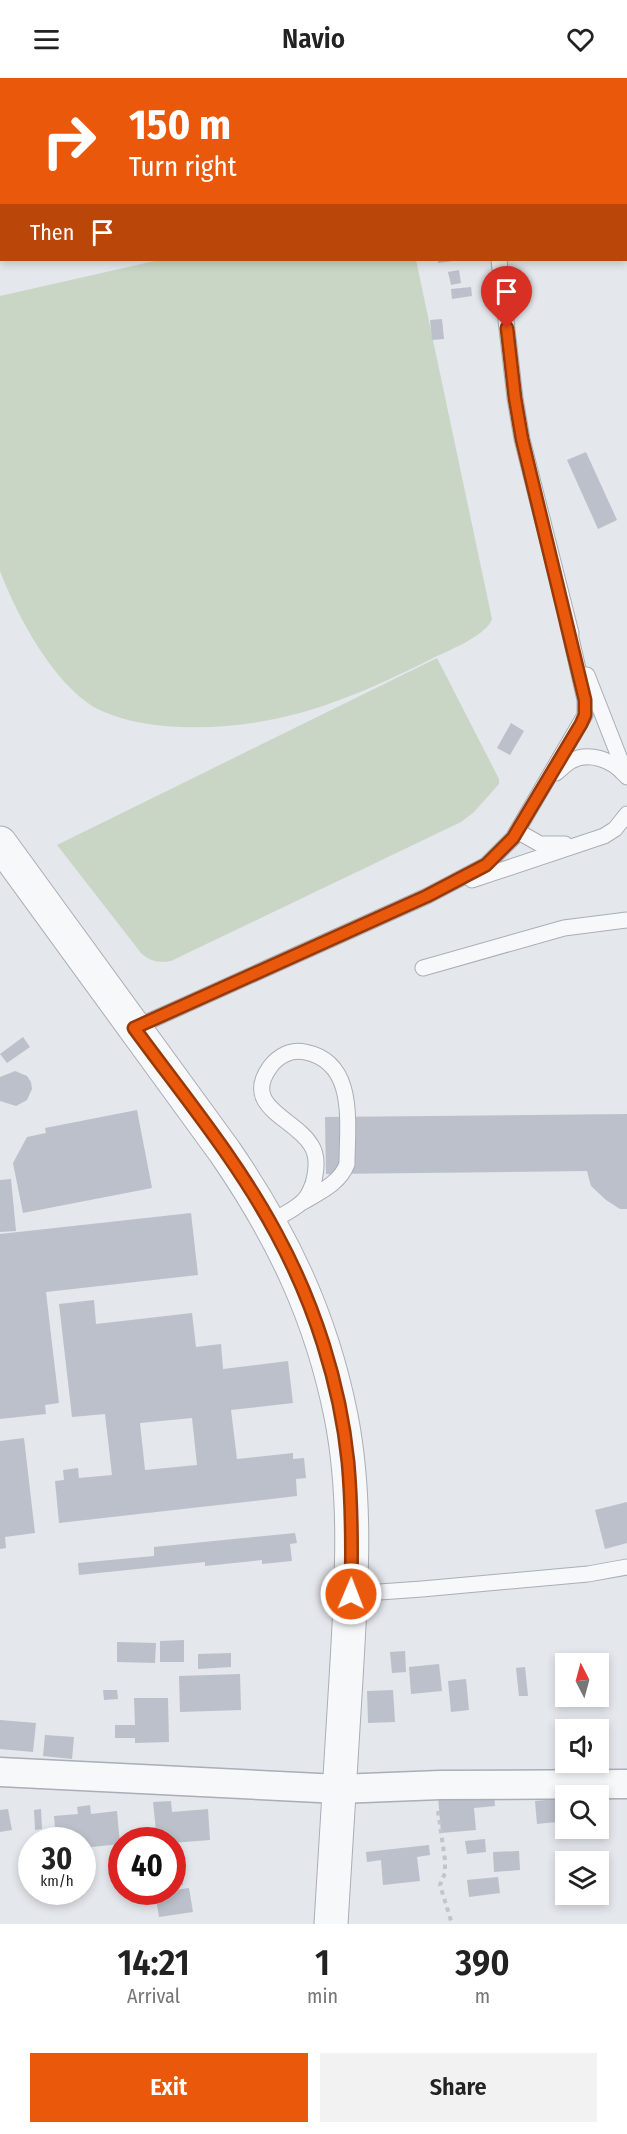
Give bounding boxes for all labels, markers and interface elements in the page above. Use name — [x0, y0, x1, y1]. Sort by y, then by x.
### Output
icon: menu — [30, 23, 63, 56]
text: Navio — [282, 23, 345, 55]
icon: heart — [564, 23, 597, 56]
text: 150 m — [129, 100, 231, 150]
icon: right — [30, 102, 108, 180]
text: Turn right — [129, 151, 237, 183]
icon: arrive — [86, 216, 119, 249]
text: Then — [30, 219, 74, 246]
pin — [481, 266, 532, 328]
icon: arrive — [490, 275, 523, 308]
position arrow — [319, 1562, 383, 1626]
north arrow — [555, 1653, 609, 1707]
map controls — [555, 1653, 609, 1905]
button: sound — [555, 1719, 609, 1773]
button: search — [555, 1785, 609, 1839]
speed limit sign: 40 — [108, 1827, 186, 1905]
text: 30 — [42, 1841, 72, 1877]
button: layers — [555, 1851, 609, 1905]
text: km/h — [40, 1872, 74, 1890]
text: 14:21 — [117, 1941, 190, 1985]
text: 1 — [315, 1941, 330, 1985]
text: 390 — [455, 1941, 510, 1985]
text: Arrival — [127, 1984, 180, 2008]
text: min — [307, 1984, 338, 2008]
text: m — [475, 1984, 490, 2008]
button: Exit — [30, 2053, 308, 2122]
button: Share — [320, 2053, 597, 2122]

